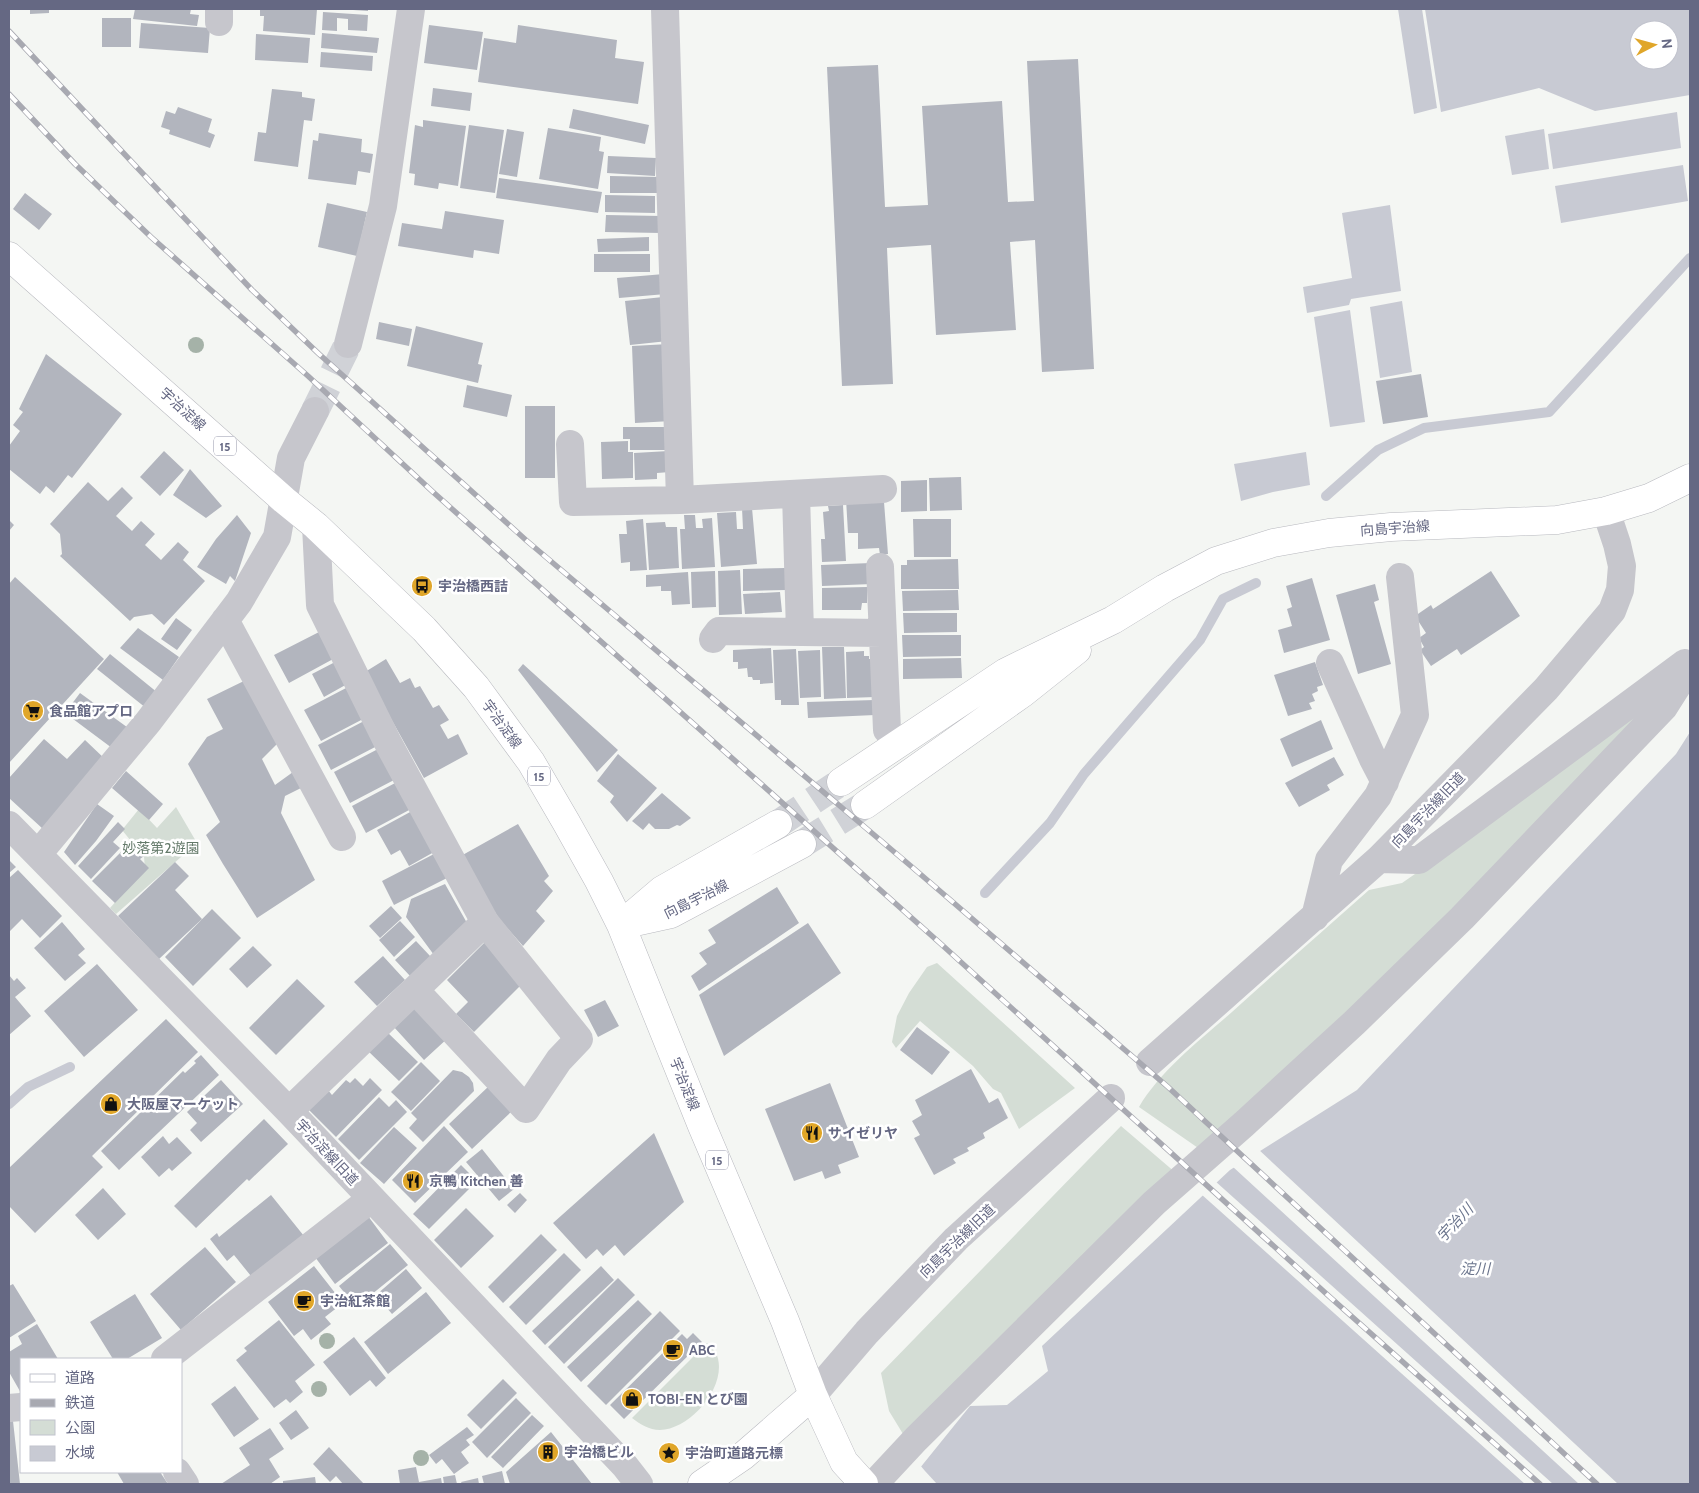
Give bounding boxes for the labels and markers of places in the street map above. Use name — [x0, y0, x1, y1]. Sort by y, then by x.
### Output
bus stop icon: 宇治橋西詰 — [410, 574, 434, 598]
place label: 宇治橋西詰 — [438, 577, 508, 595]
supermarket icon: 食品館アプロ — [21, 699, 45, 723]
place label: 食品館アプロ — [49, 702, 133, 720]
shop icon: 大阪屋マーケット — [99, 1092, 123, 1116]
place label: 大阪屋マーケット — [127, 1095, 239, 1113]
restaurant icon: サイゼリヤ — [800, 1121, 824, 1145]
place label: サイゼリヤ — [828, 1124, 898, 1142]
restaurant icon: 京鴨 Kitchen 善 — [401, 1169, 425, 1193]
place label: 京鴨 Kitchen 善 — [429, 1172, 524, 1190]
cafe icon: 宇治紅茶館 — [292, 1289, 316, 1313]
place label: 宇治紅茶館 — [320, 1292, 390, 1310]
cafe icon: ABC — [661, 1338, 685, 1362]
place label: ABC — [689, 1341, 716, 1359]
shop icon: TOBI-EN とび園 — [620, 1387, 644, 1411]
place label: TOBI-EN とび園 — [648, 1390, 748, 1408]
building icon: 宇治橋ビル — [536, 1440, 560, 1464]
place icon: 宇治町道路元標 — [657, 1441, 681, 1465]
place label: 宇治橋ビル — [564, 1443, 634, 1461]
place label: 宇治町道路元標 — [685, 1444, 783, 1462]

